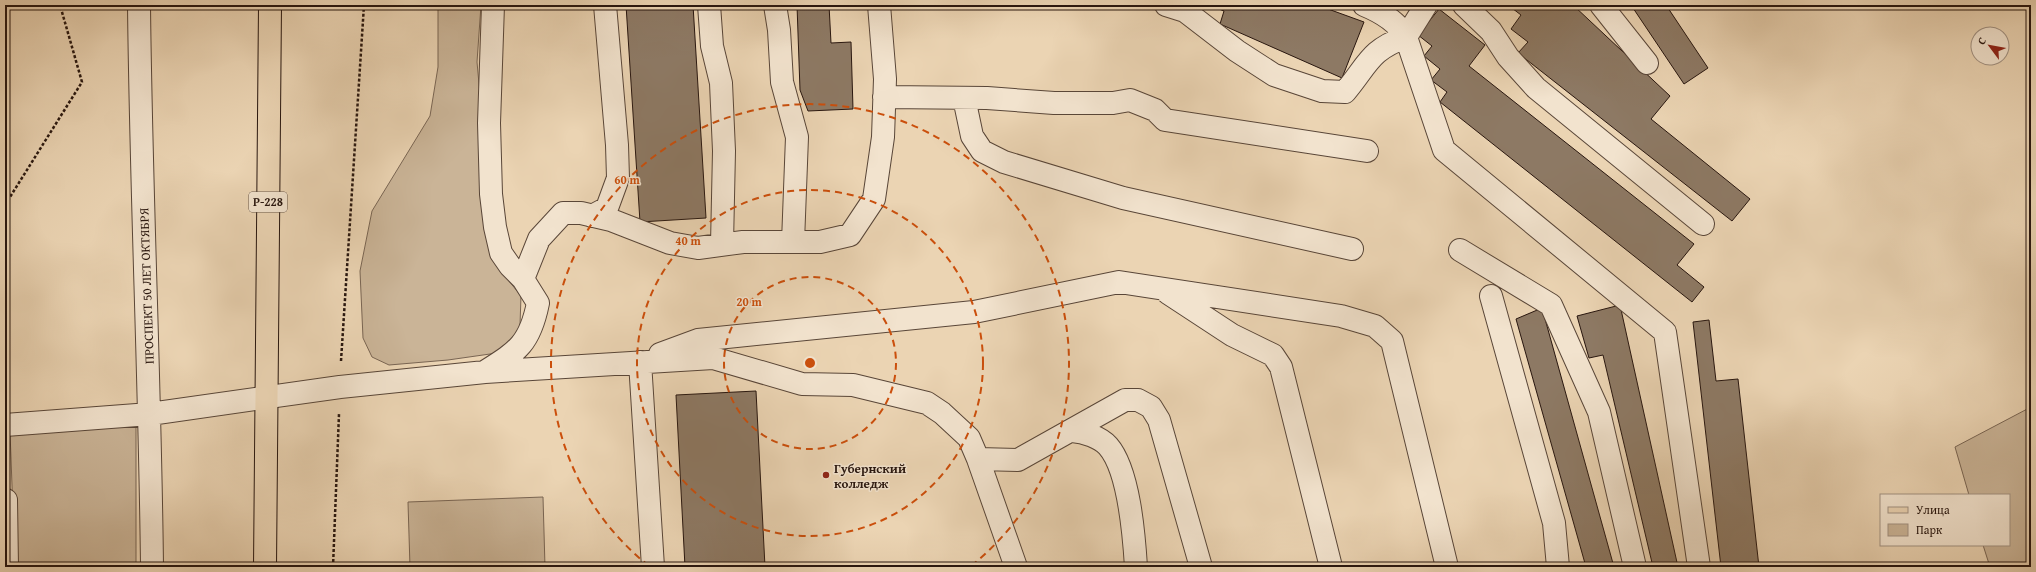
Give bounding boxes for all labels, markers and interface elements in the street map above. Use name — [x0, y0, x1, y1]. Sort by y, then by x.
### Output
north arrow — [1970, 26, 2010, 66]
text: С — [1973, 34, 1990, 48]
text: 60 m — [614, 171, 640, 188]
road number: Р-228 — [249, 192, 287, 212]
street label: ПРОСПЕКТ 50 ЛЕТ ОКТЯБРЯ — [134, 207, 159, 365]
text: 40 m — [675, 232, 701, 249]
text: 20 m — [736, 293, 762, 310]
centre of rings — [803, 356, 817, 370]
place label: Губернский колледж — [834, 459, 906, 493]
marker: Губернский колледж — [821, 470, 831, 480]
legend — [1880, 494, 2010, 546]
text: Улица — [1916, 501, 1950, 518]
text: Парк — [1916, 521, 1943, 538]

